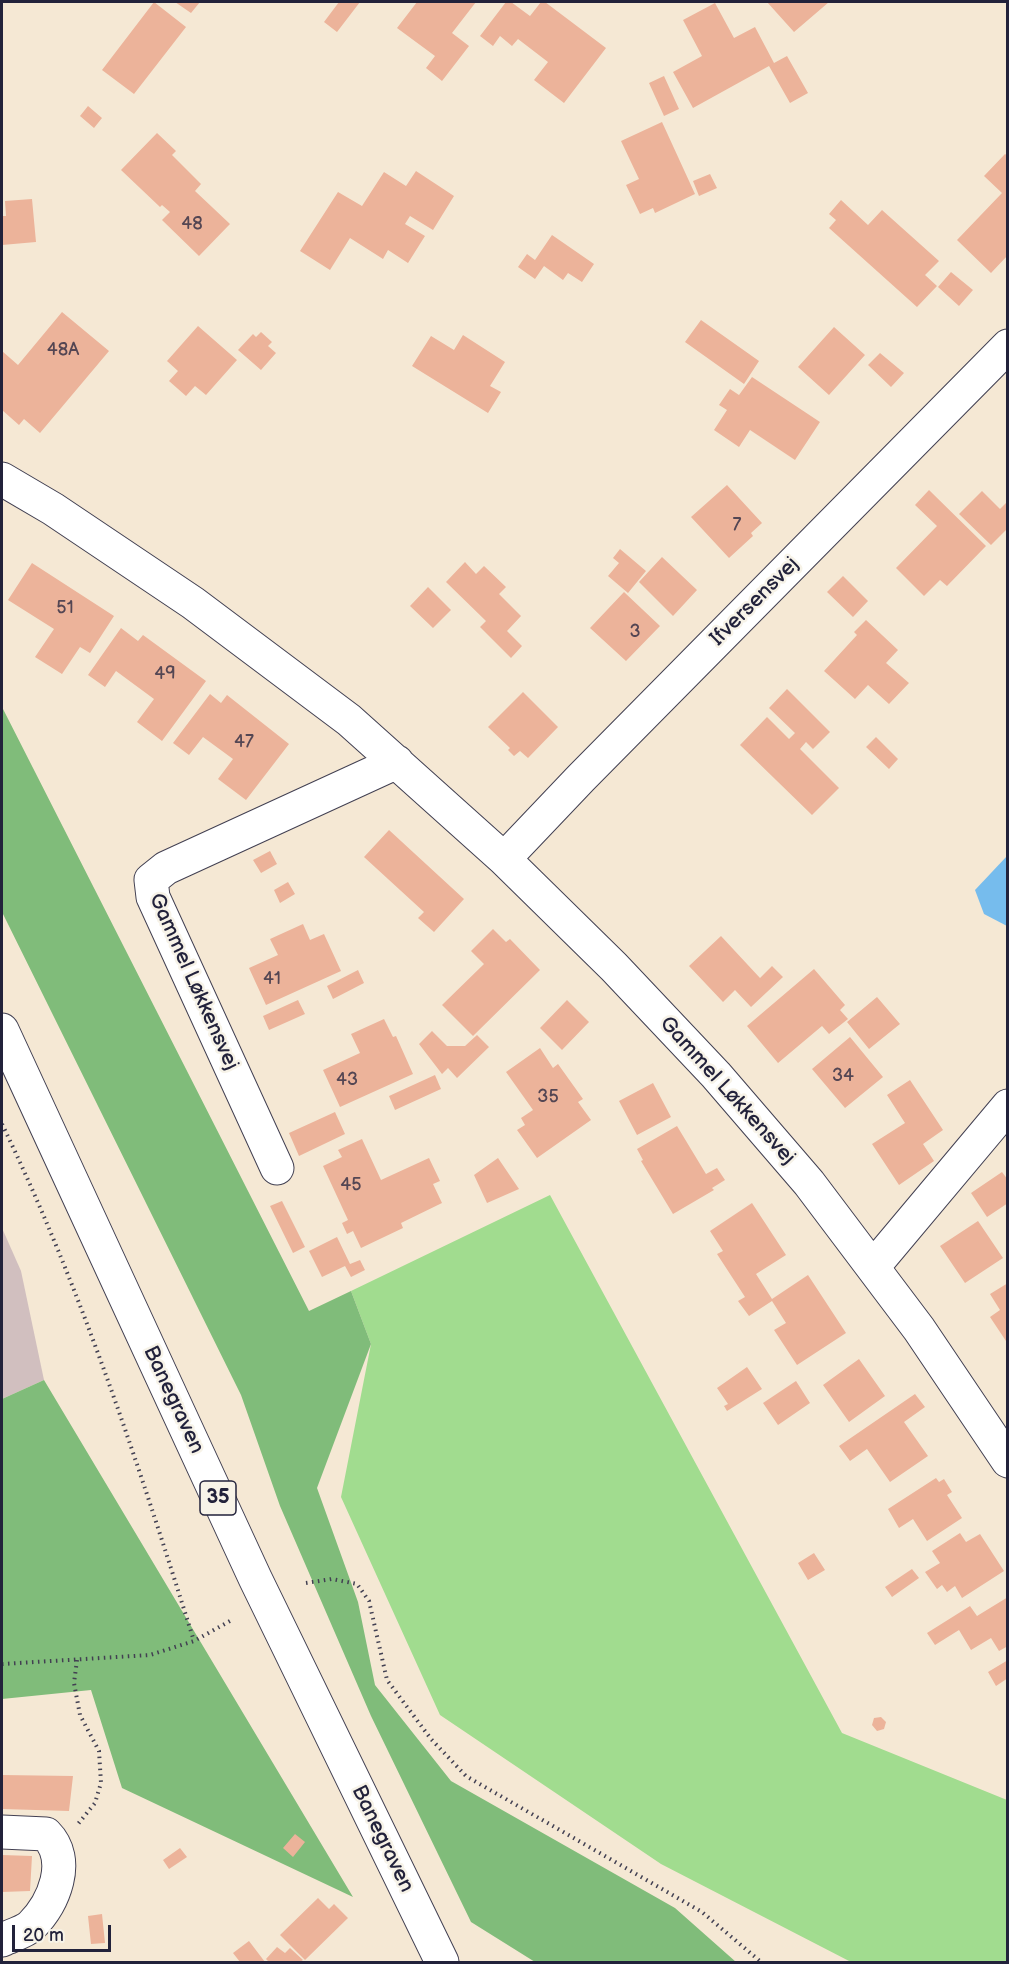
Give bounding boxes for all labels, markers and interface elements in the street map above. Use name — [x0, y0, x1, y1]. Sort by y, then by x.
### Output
house number: 48 — [181, 213, 203, 235]
house number: 48A — [47, 339, 79, 361]
house number: 7 — [733, 514, 741, 536]
street label: Ifversensvej — [705, 552, 805, 652]
house number: 51 — [56, 597, 74, 619]
house number: 3 — [629, 621, 641, 643]
house number: 49 — [154, 663, 176, 685]
house number: 47 — [234, 731, 254, 753]
street label: Gammel Løkkensvej — [143, 890, 243, 1074]
house number: 41 — [263, 968, 281, 990]
street label: Gammel Løkkensvej — [654, 1012, 800, 1170]
house number: 34 — [832, 1065, 854, 1087]
house number: 43 — [336, 1069, 358, 1091]
house number: 35 — [537, 1086, 559, 1108]
house number: 45 — [340, 1174, 362, 1196]
street label: Banegraven — [137, 1342, 209, 1458]
road number: 35 — [200, 1481, 236, 1515]
street label: Banegraven — [345, 1781, 419, 1897]
scale bar — [15, 1913, 114, 1951]
text: 20 m — [23, 1925, 64, 1946]

